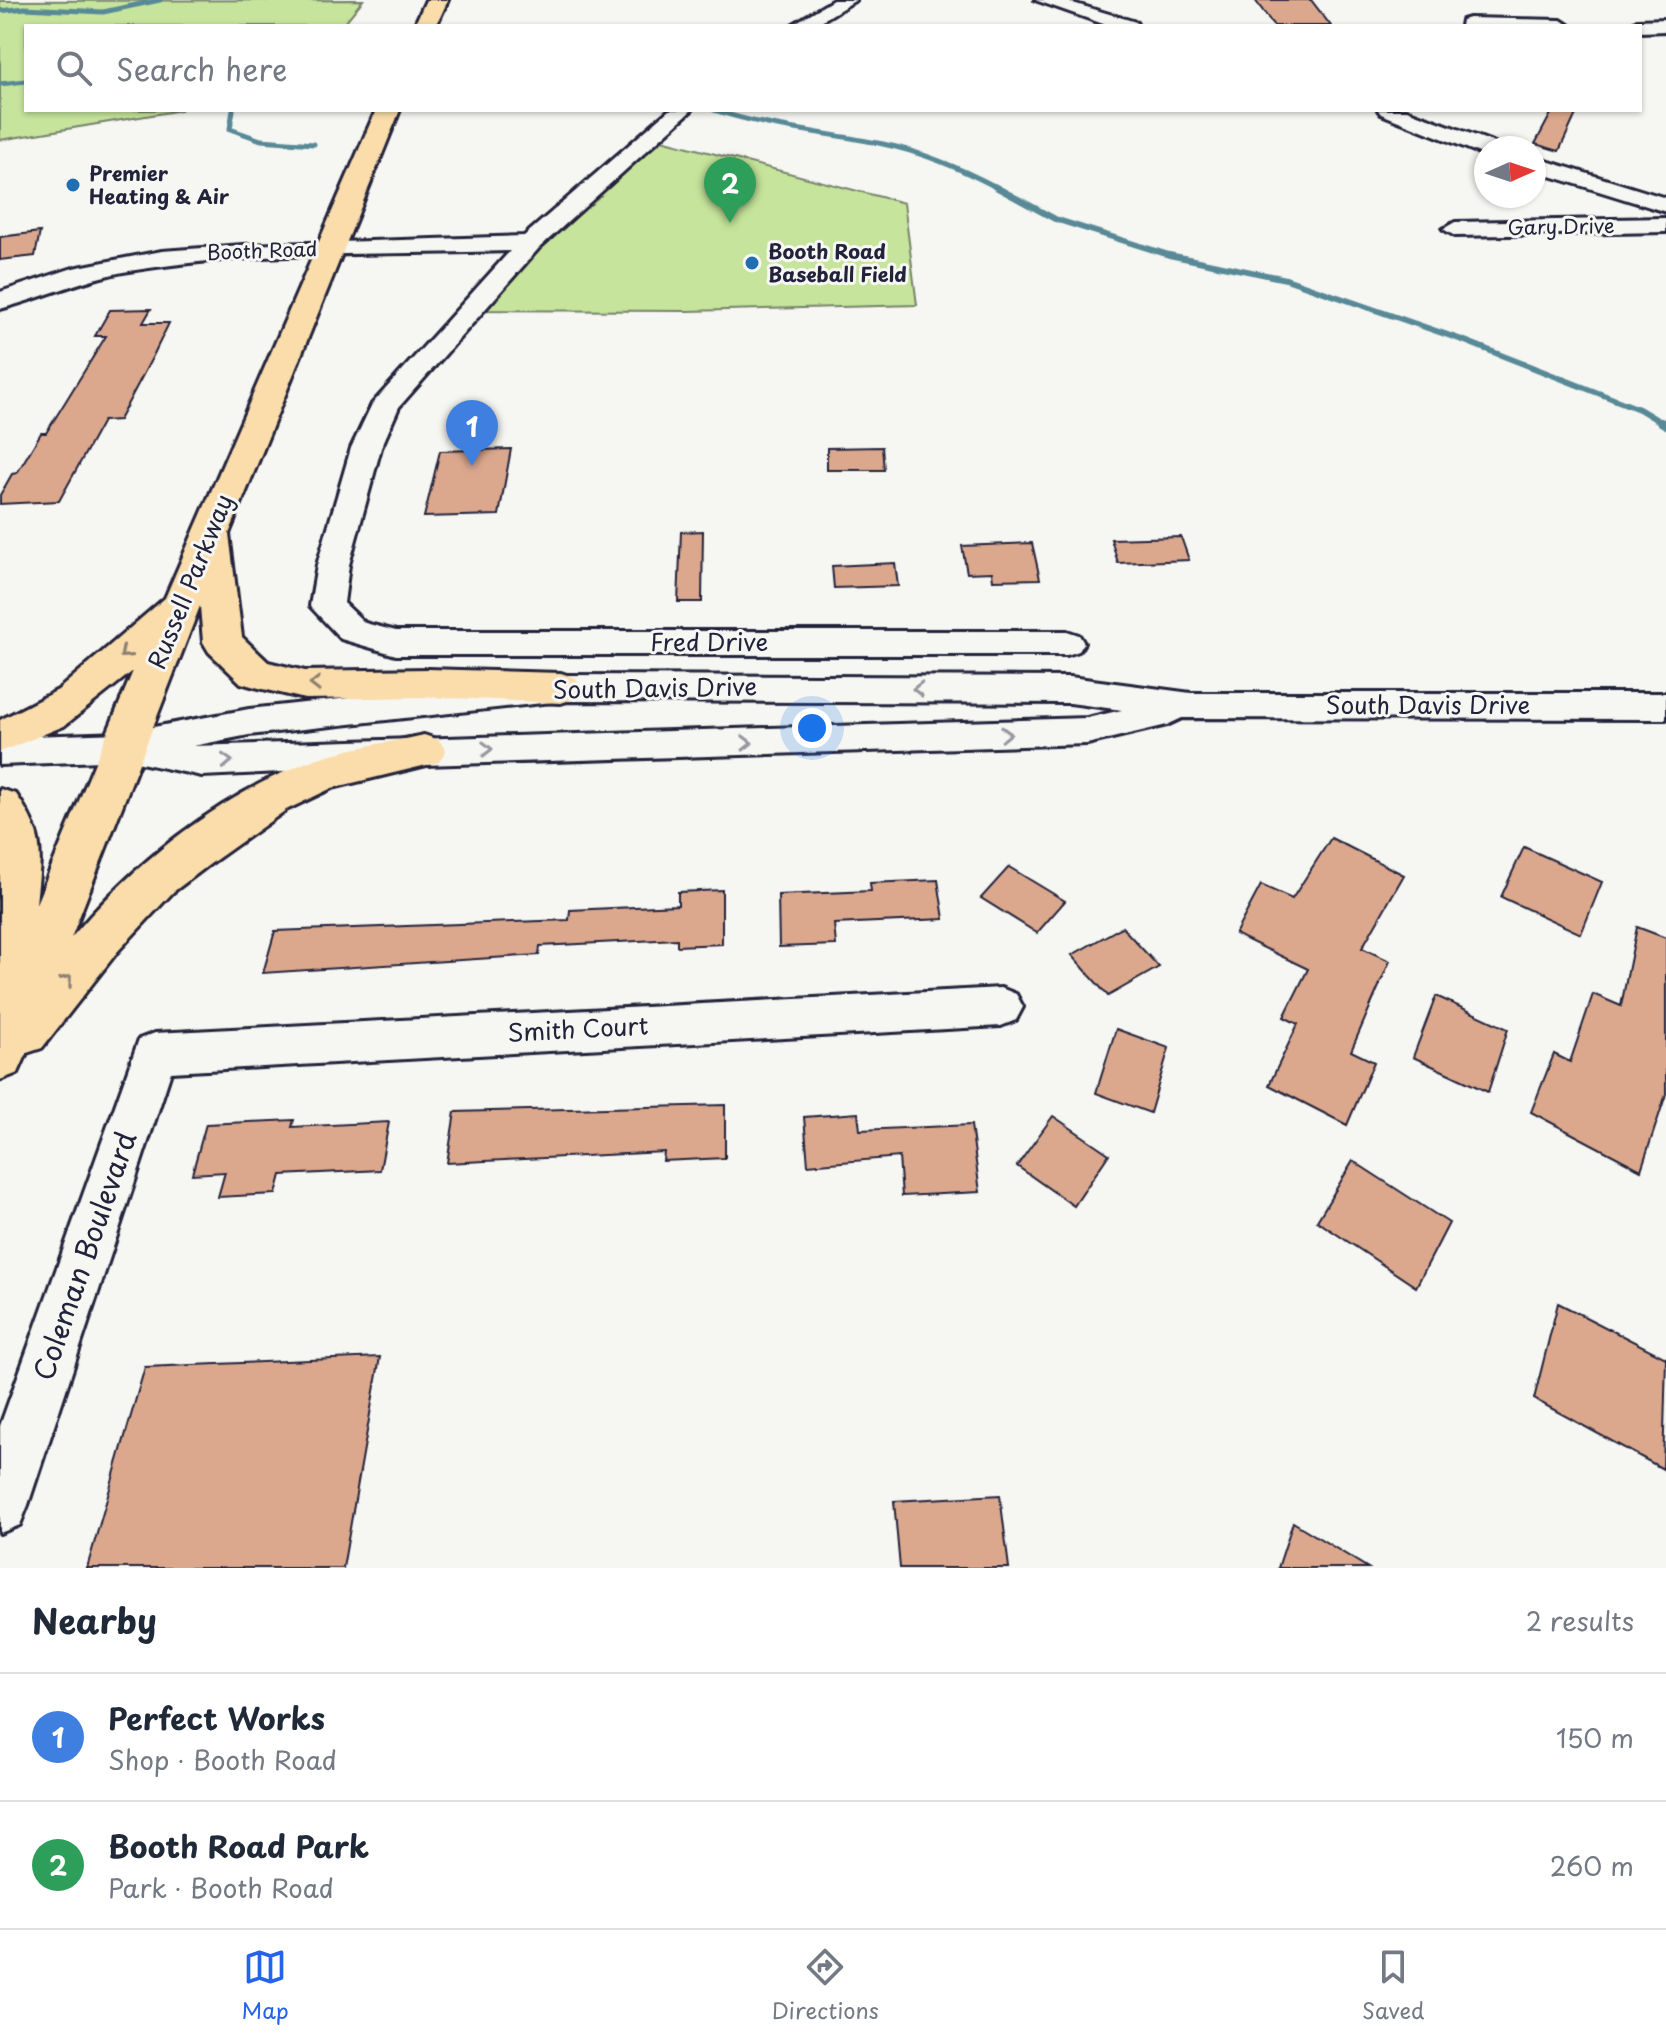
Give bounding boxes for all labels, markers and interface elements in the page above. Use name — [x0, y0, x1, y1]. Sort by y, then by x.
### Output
search box — [24, 24, 1642, 112]
icon: search — [52, 46, 96, 90]
text: Search here — [116, 46, 288, 91]
north arrow — [1474, 136, 1546, 208]
pin: 2 — [704, 157, 756, 223]
place label: Premier Heating & Air — [89, 158, 230, 211]
marker: Premier Heating & Air — [64, 176, 82, 194]
street label: Gary Drive — [1507, 210, 1615, 242]
street label: Booth Road — [206, 233, 318, 267]
place label: Booth Road Baseball Field — [768, 236, 907, 289]
marker: Booth Road Baseball Field — [743, 254, 761, 272]
pin: 1 — [446, 400, 498, 466]
street label: Russell Parkway — [138, 488, 241, 674]
street label: Fred Drive — [650, 623, 768, 659]
one-way arrow — [119, 643, 134, 658]
street label: South Davis Drive — [552, 667, 757, 707]
one-way arrow — [308, 675, 321, 693]
one-way arrow — [911, 680, 924, 698]
street label: South Davis Drive — [1326, 686, 1530, 722]
your location — [792, 708, 832, 748]
one-way arrow — [1000, 726, 1013, 743]
one-way arrow — [741, 734, 754, 751]
one-way arrow — [481, 741, 494, 758]
one-way arrow — [221, 753, 234, 770]
one-way arrow — [57, 974, 72, 989]
street label: Smith Court — [507, 1006, 649, 1050]
street label: Coleman Boulevard — [21, 1125, 146, 1386]
text: Nearby — [32, 1594, 157, 1646]
text: 2 results — [1526, 1601, 1634, 1640]
text: Perfect Works — [108, 1695, 325, 1740]
text: 1 — [52, 1718, 64, 1757]
text: 150 m — [1556, 1718, 1634, 1757]
text: Shop · Booth Road — [108, 1740, 337, 1779]
text: Booth Road Park — [108, 1823, 369, 1868]
text: 2 — [49, 1846, 67, 1885]
text: 260 m — [1550, 1846, 1634, 1885]
text: Park · Booth Road — [108, 1868, 334, 1907]
tab: Map — [242, 1945, 289, 2026]
tab: Directions — [772, 1945, 879, 2026]
tab: Saved — [1362, 1945, 1424, 2026]

